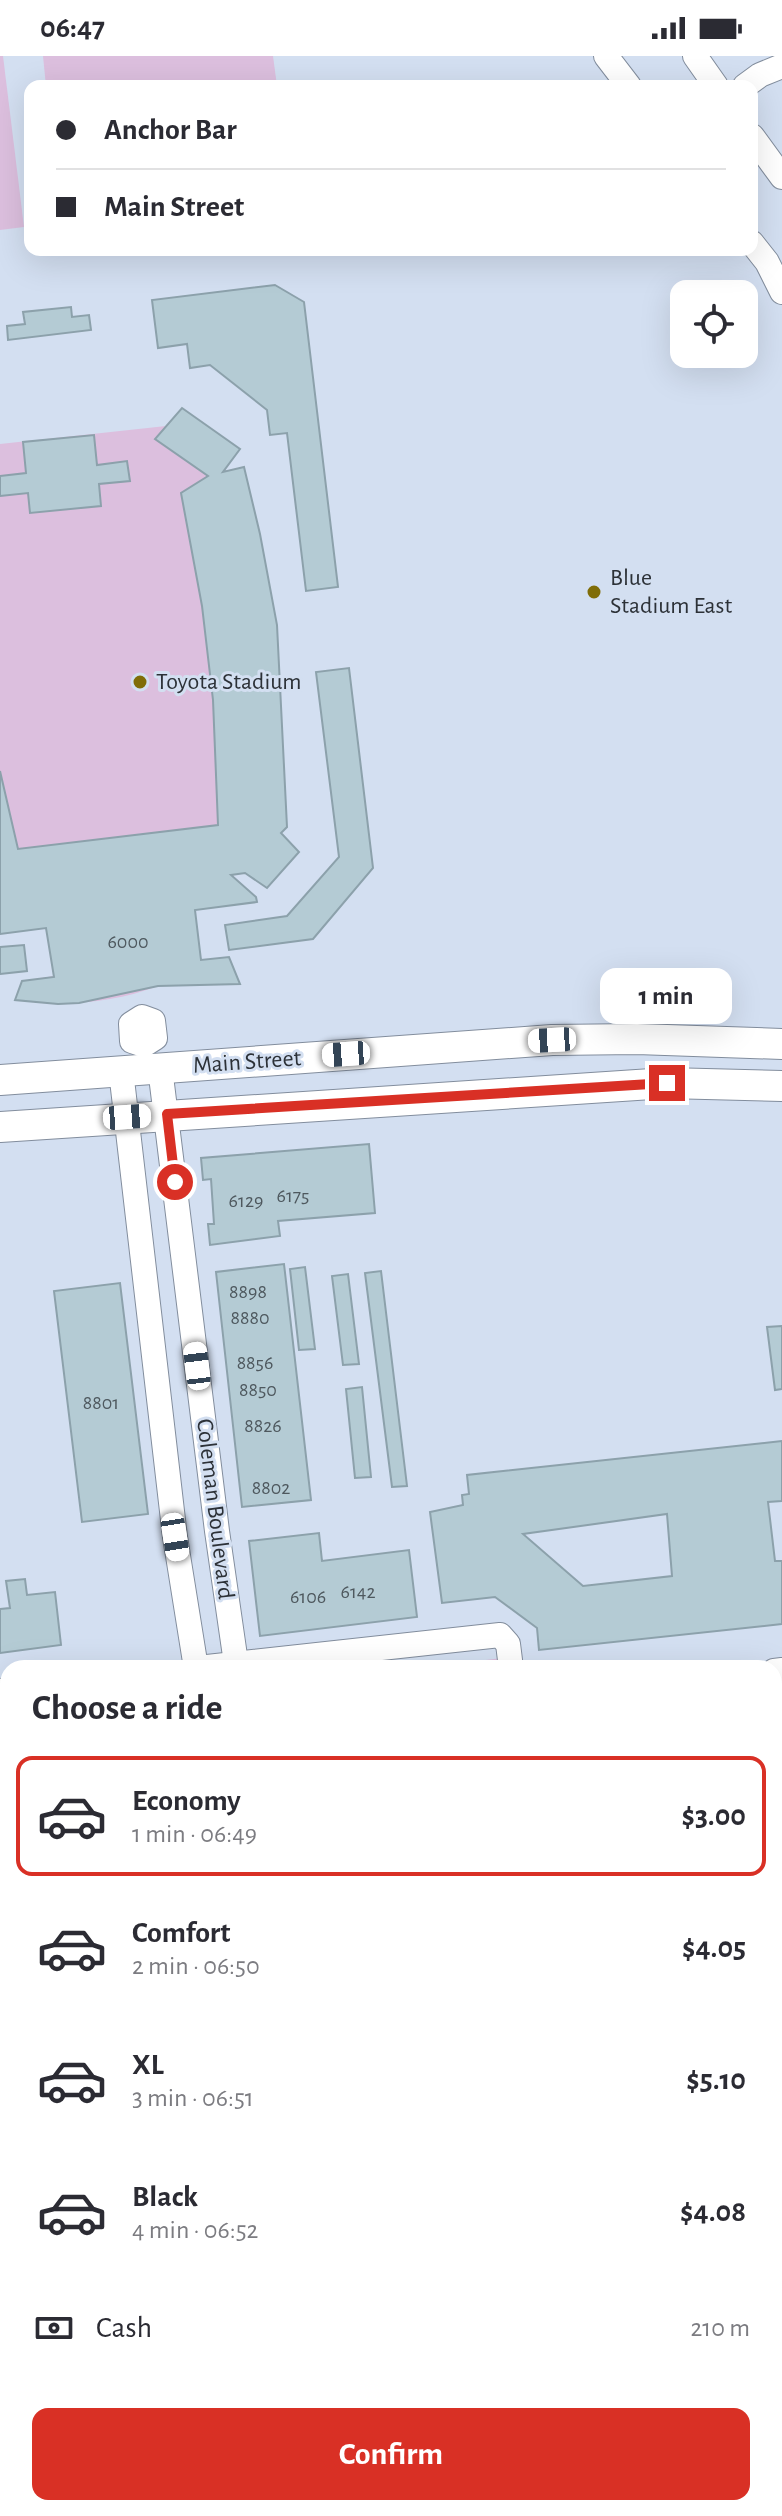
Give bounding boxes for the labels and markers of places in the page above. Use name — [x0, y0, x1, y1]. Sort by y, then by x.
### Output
place label: Blue Stadium East — [610, 566, 733, 618]
marker: Blue Stadium East — [585, 583, 603, 601]
place label: Toyota Stadium — [156, 670, 302, 694]
marker: Toyota Stadium — [131, 673, 149, 691]

